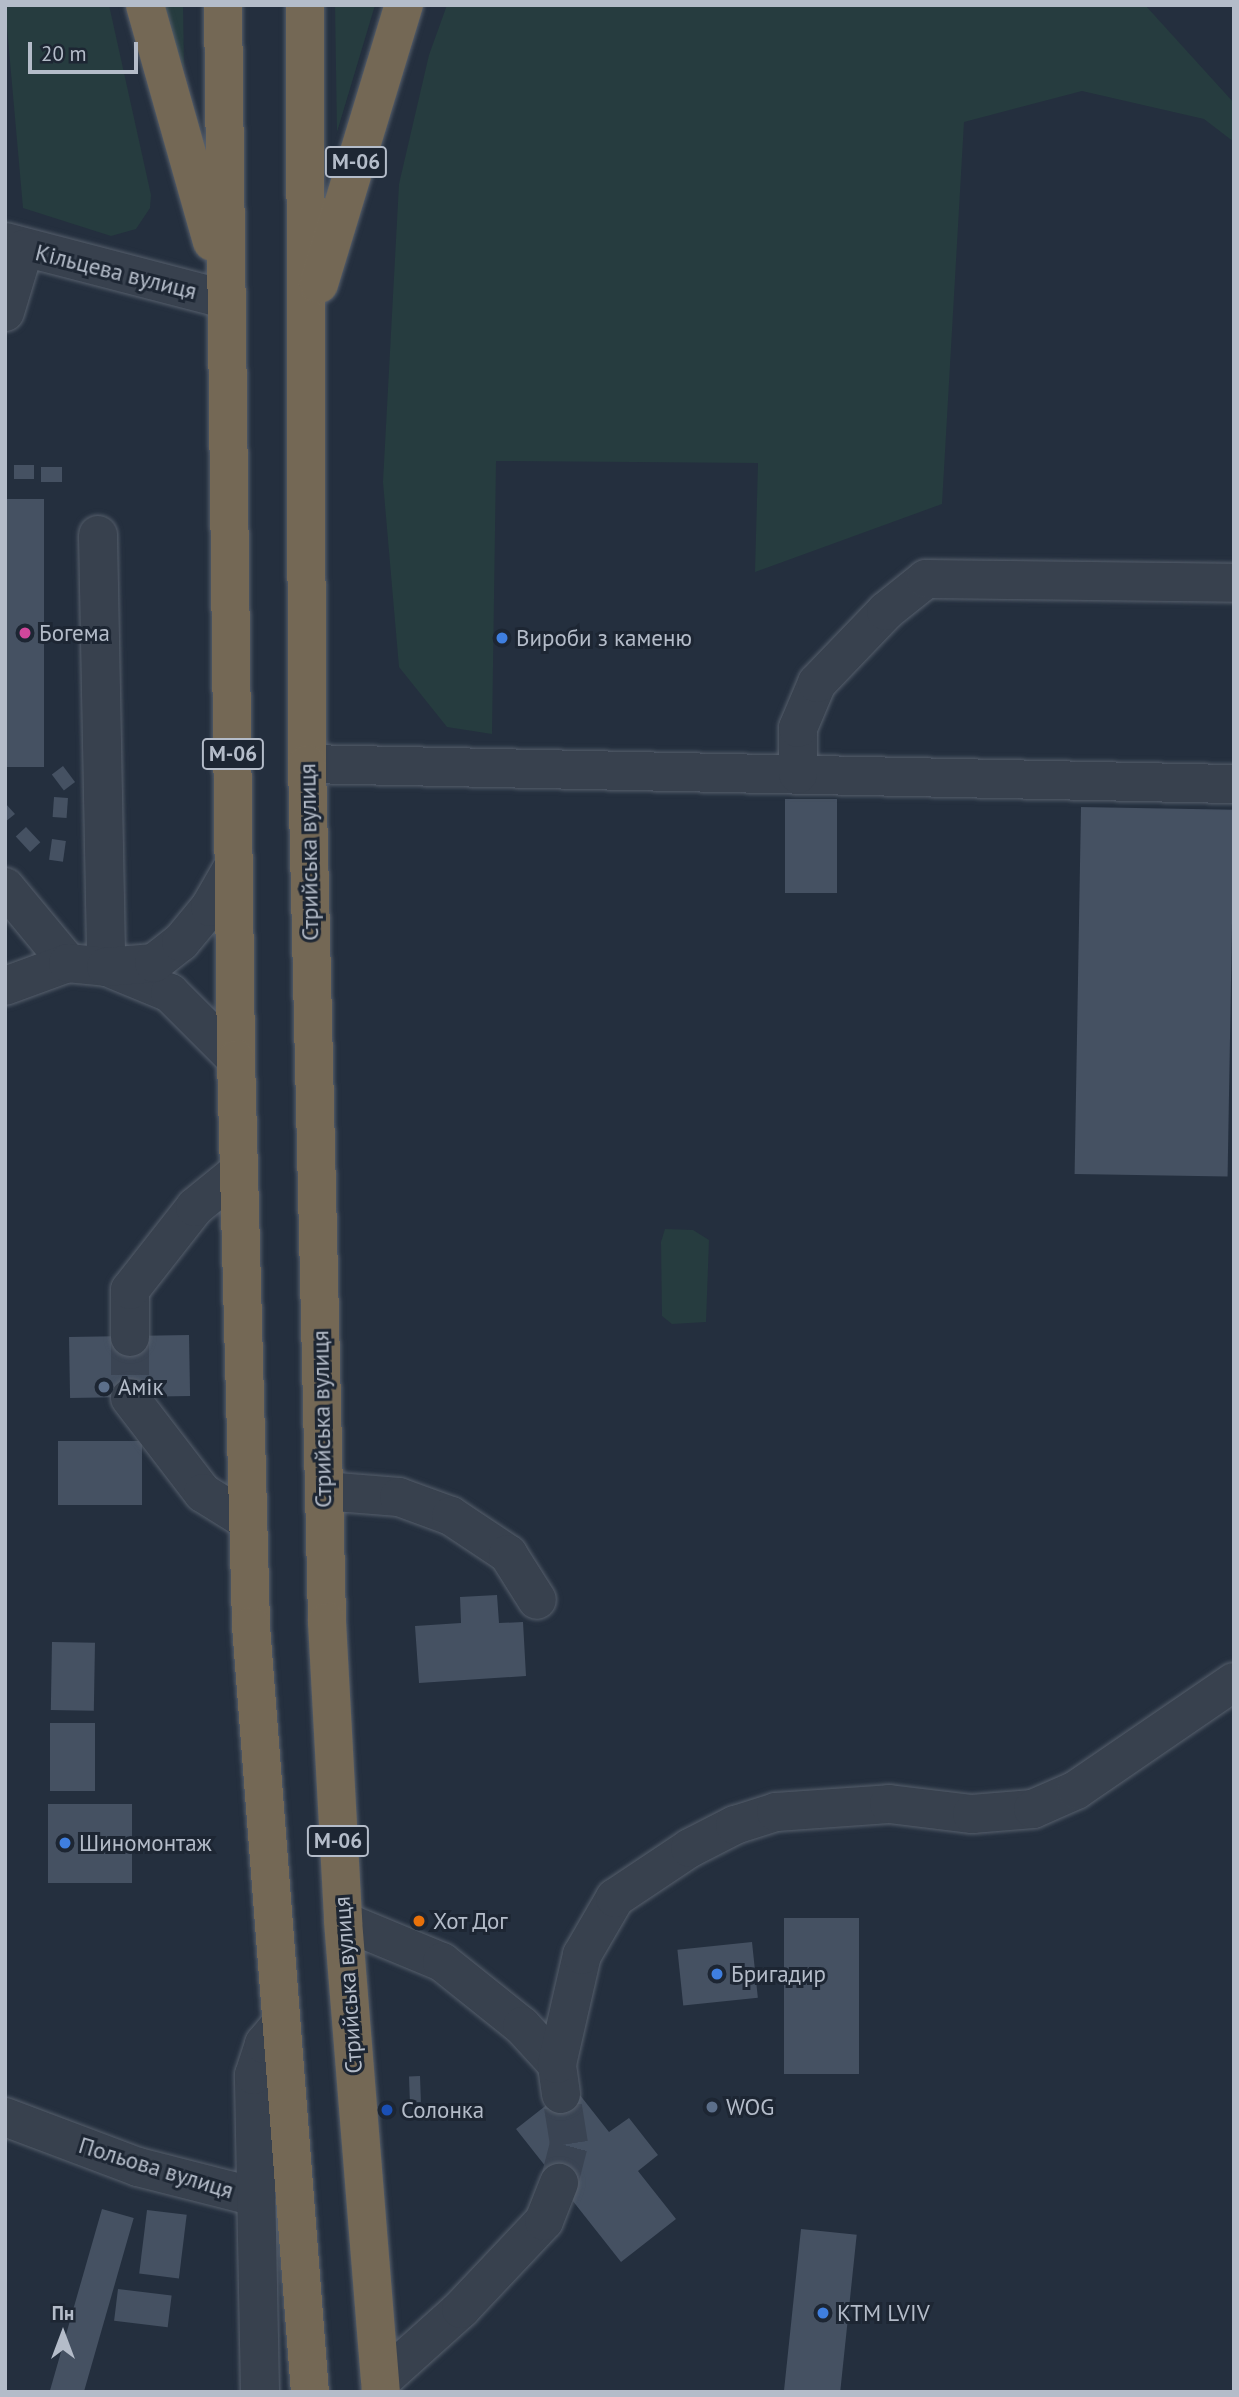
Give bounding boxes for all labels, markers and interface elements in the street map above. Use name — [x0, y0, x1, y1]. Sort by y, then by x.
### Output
scale bar — [32, 28, 142, 72]
text: 20 m — [41, 40, 87, 67]
road number: М-06 — [324, 144, 388, 180]
street label: Кільцева вулиця — [32, 239, 200, 305]
place label: Богема — [39, 619, 110, 647]
place label: Вироби з каменю — [516, 624, 692, 652]
marker: Богема — [17, 625, 33, 641]
marker: Вироби з каменю — [494, 630, 510, 646]
road number: М-06 — [202, 736, 264, 772]
street label: Стрийська вулиця — [294, 763, 324, 941]
street label: Стрийська вулиця — [307, 1330, 337, 1508]
place label: Амік — [118, 1373, 163, 1401]
marker: Амік — [96, 1379, 112, 1395]
road number: М-06 — [306, 1824, 370, 1858]
place label: Шиномонтаж — [79, 1829, 212, 1857]
marker: Шиномонтаж — [57, 1835, 73, 1851]
street label: Стрийська вулиця — [328, 1895, 368, 2075]
place label: Хот Дог — [433, 1907, 509, 1935]
marker: Хот Дог — [411, 1913, 427, 1929]
place label: Бригадир — [731, 1960, 826, 1988]
marker: Бригадир — [709, 1966, 725, 1982]
place label: WOG — [726, 2093, 774, 2121]
place label: Солонка — [401, 2096, 484, 2124]
marker: WOG — [704, 2099, 720, 2115]
marker: Солонка — [379, 2102, 395, 2118]
street label: Польова вулиця — [75, 2131, 237, 2205]
north arrow — [28, 2299, 98, 2369]
place label: KTM LVIV — [837, 2299, 930, 2327]
text: Пн — [52, 2301, 74, 2325]
marker: KTM LVIV — [815, 2305, 831, 2321]

